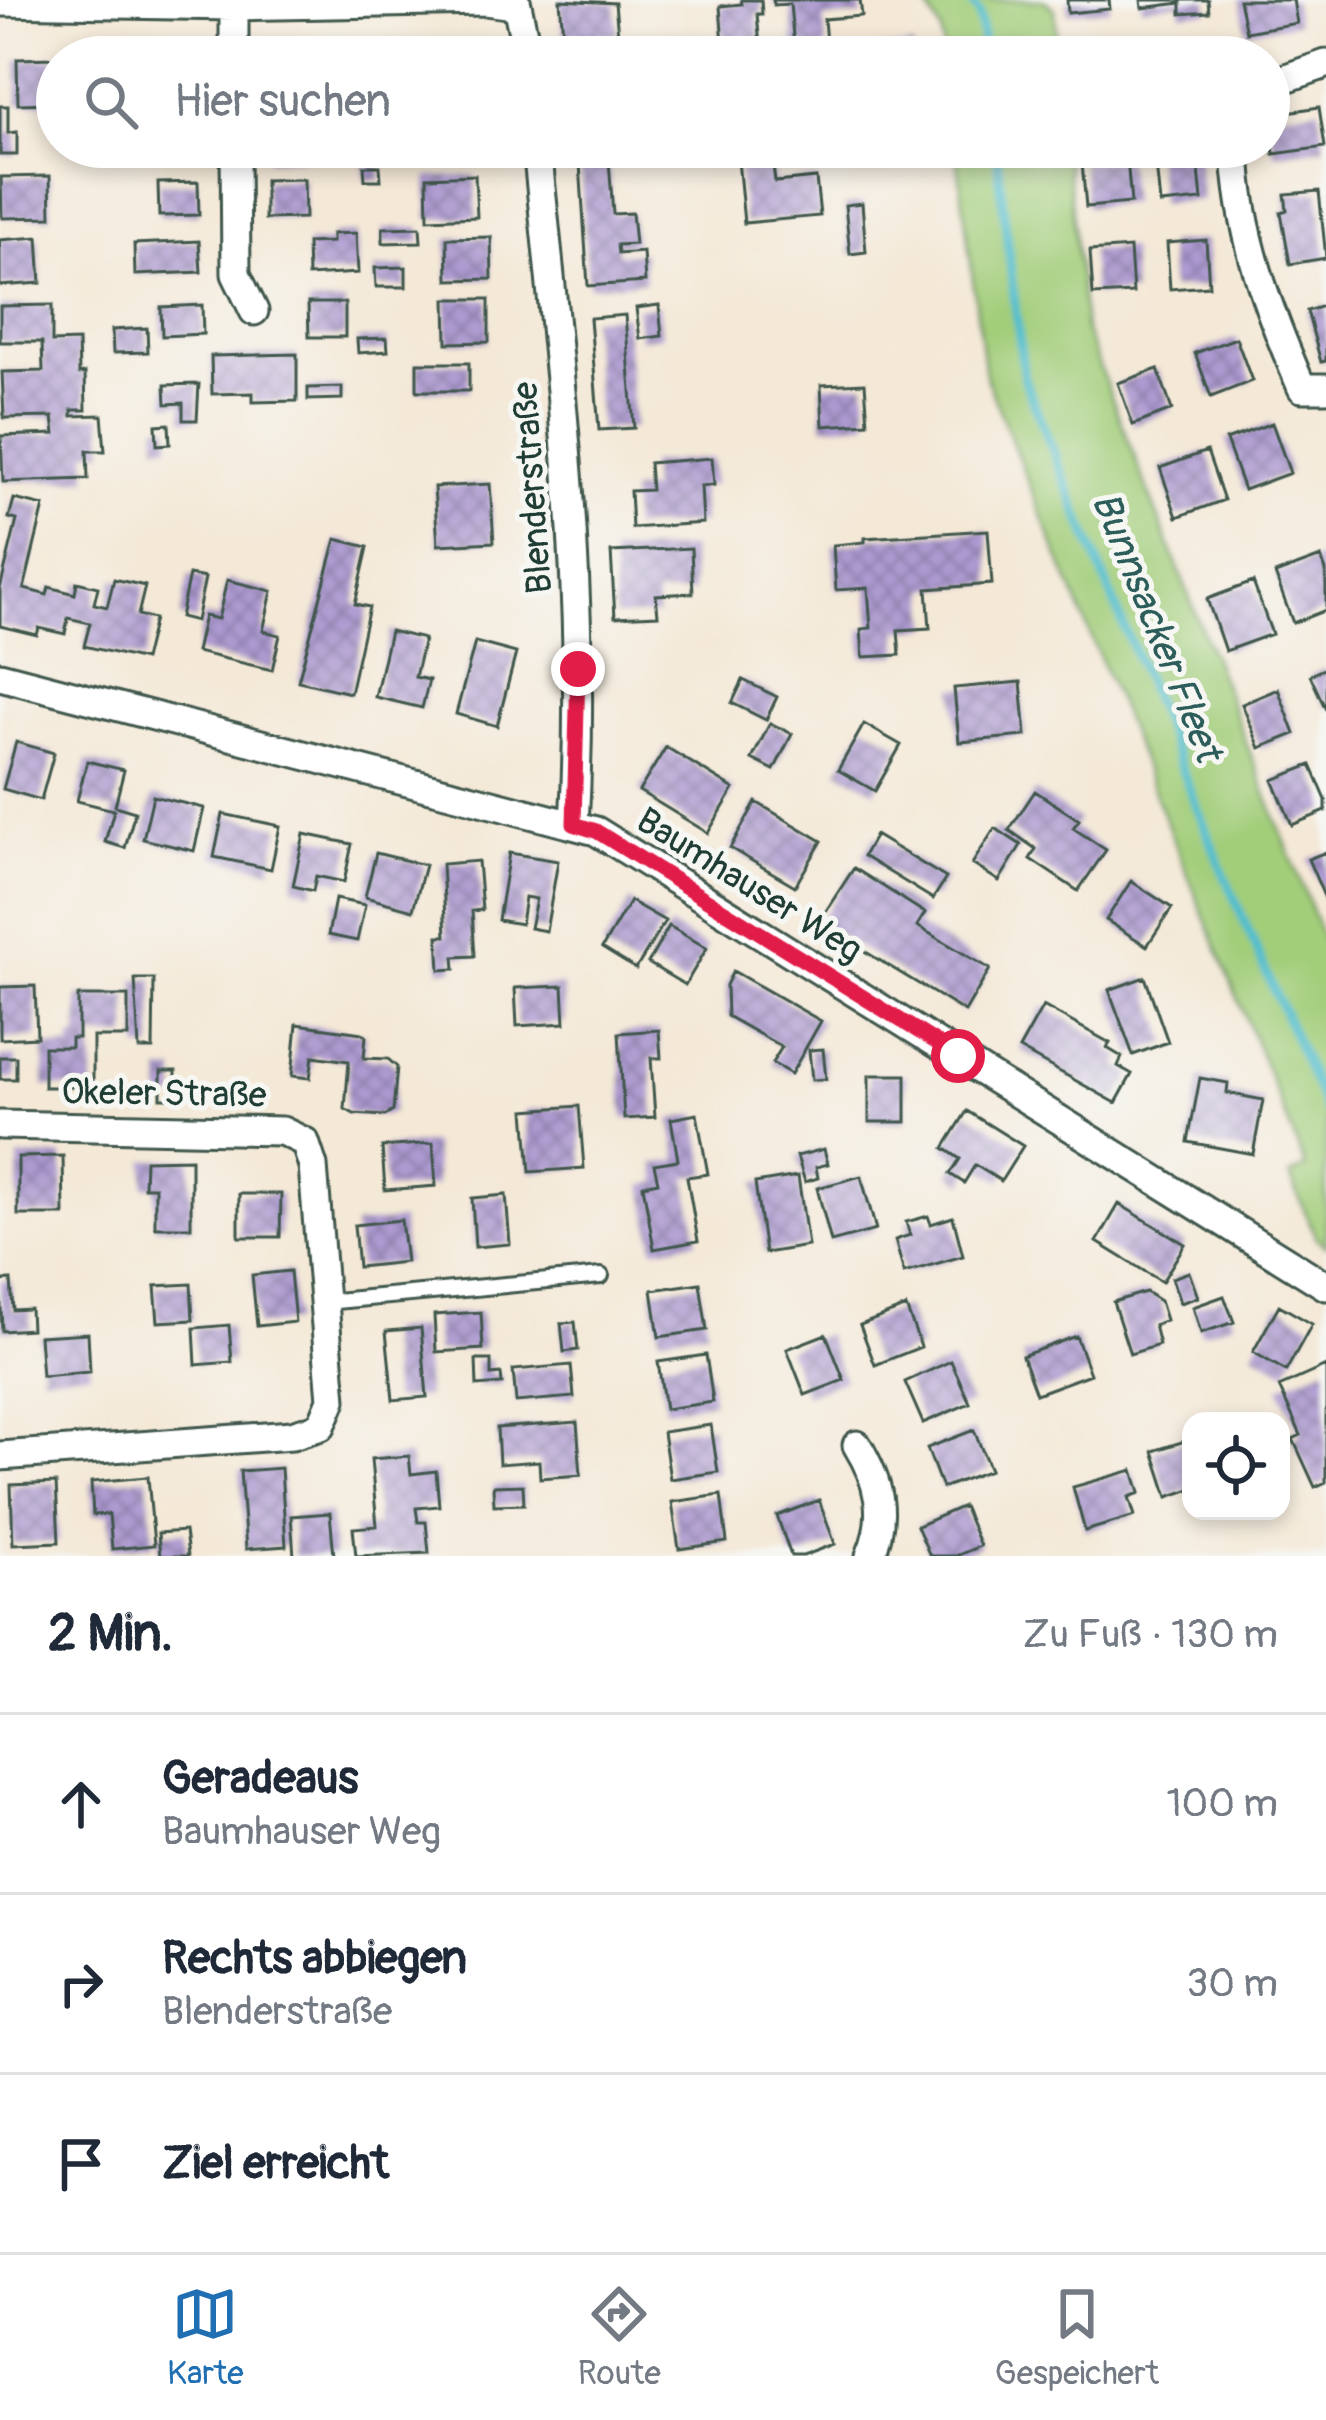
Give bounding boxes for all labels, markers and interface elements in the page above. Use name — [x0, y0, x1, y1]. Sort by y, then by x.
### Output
search box — [36, 36, 1290, 168]
icon: search — [78, 69, 144, 135]
text: Hier suchen — [174, 74, 391, 130]
street label: Blenderstraße — [503, 380, 562, 595]
water label: Bunnsacker Fleet — [1080, 485, 1234, 772]
route end — [551, 642, 605, 696]
street label: Baumhauser Weg — [628, 798, 870, 973]
route start — [931, 1029, 985, 1083]
street label: Okeler Straße — [61, 1069, 267, 1118]
map controls — [1182, 1412, 1290, 1520]
button: locate — [1182, 1412, 1290, 1520]
text: 2 Min. — [48, 1602, 173, 1666]
text: Zu Fuß · 130 m — [1023, 1610, 1278, 1659]
text: Geradeaus — [162, 1751, 358, 1807]
icon: ahead — [48, 1771, 114, 1837]
text: 100 m — [1166, 1779, 1278, 1828]
text: Baumhauser Weg — [162, 1807, 441, 1856]
text: Rechts abbiegen — [162, 1931, 467, 1987]
icon: right — [48, 1951, 114, 2017]
text: 30 m — [1187, 1959, 1278, 2008]
text: Blenderstraße — [162, 1987, 392, 2036]
icon: arrive — [48, 2131, 114, 2197]
text: Ziel erreicht — [162, 2136, 389, 2192]
tab: Karte — [167, 2281, 244, 2394]
tab: Route — [578, 2281, 661, 2394]
tab: Gespeichert — [995, 2281, 1159, 2394]

